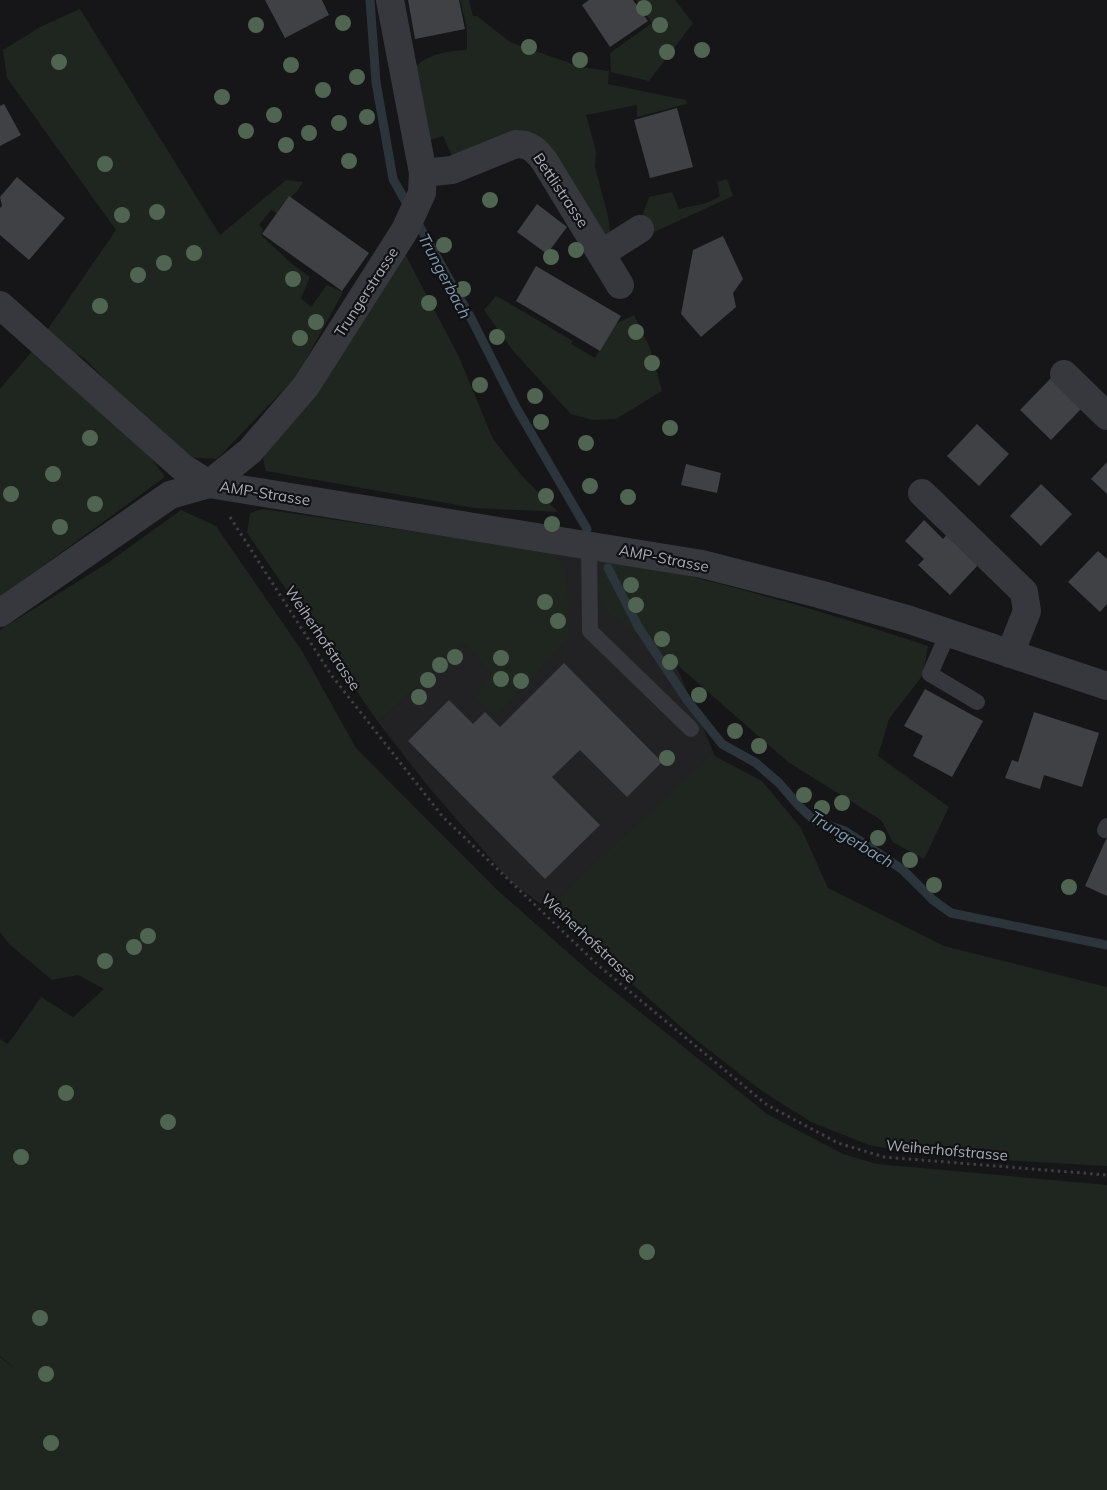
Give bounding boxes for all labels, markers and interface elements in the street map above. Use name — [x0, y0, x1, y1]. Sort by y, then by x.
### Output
street label: Bettlistrasse — [529, 149, 593, 231]
water label: Trungerbach — [414, 230, 476, 322]
street label: Trungerstrasse — [330, 243, 402, 341]
street label: AMP-Strasse — [218, 476, 312, 510]
street label: AMP-Strasse — [617, 540, 711, 576]
street label: Weiherhofstrasse — [281, 582, 365, 694]
water label: Trungerbach — [807, 806, 897, 872]
street label: Weiherhofstrasse — [538, 889, 640, 987]
street label: Weiherhofstrasse — [885, 1135, 1009, 1165]

